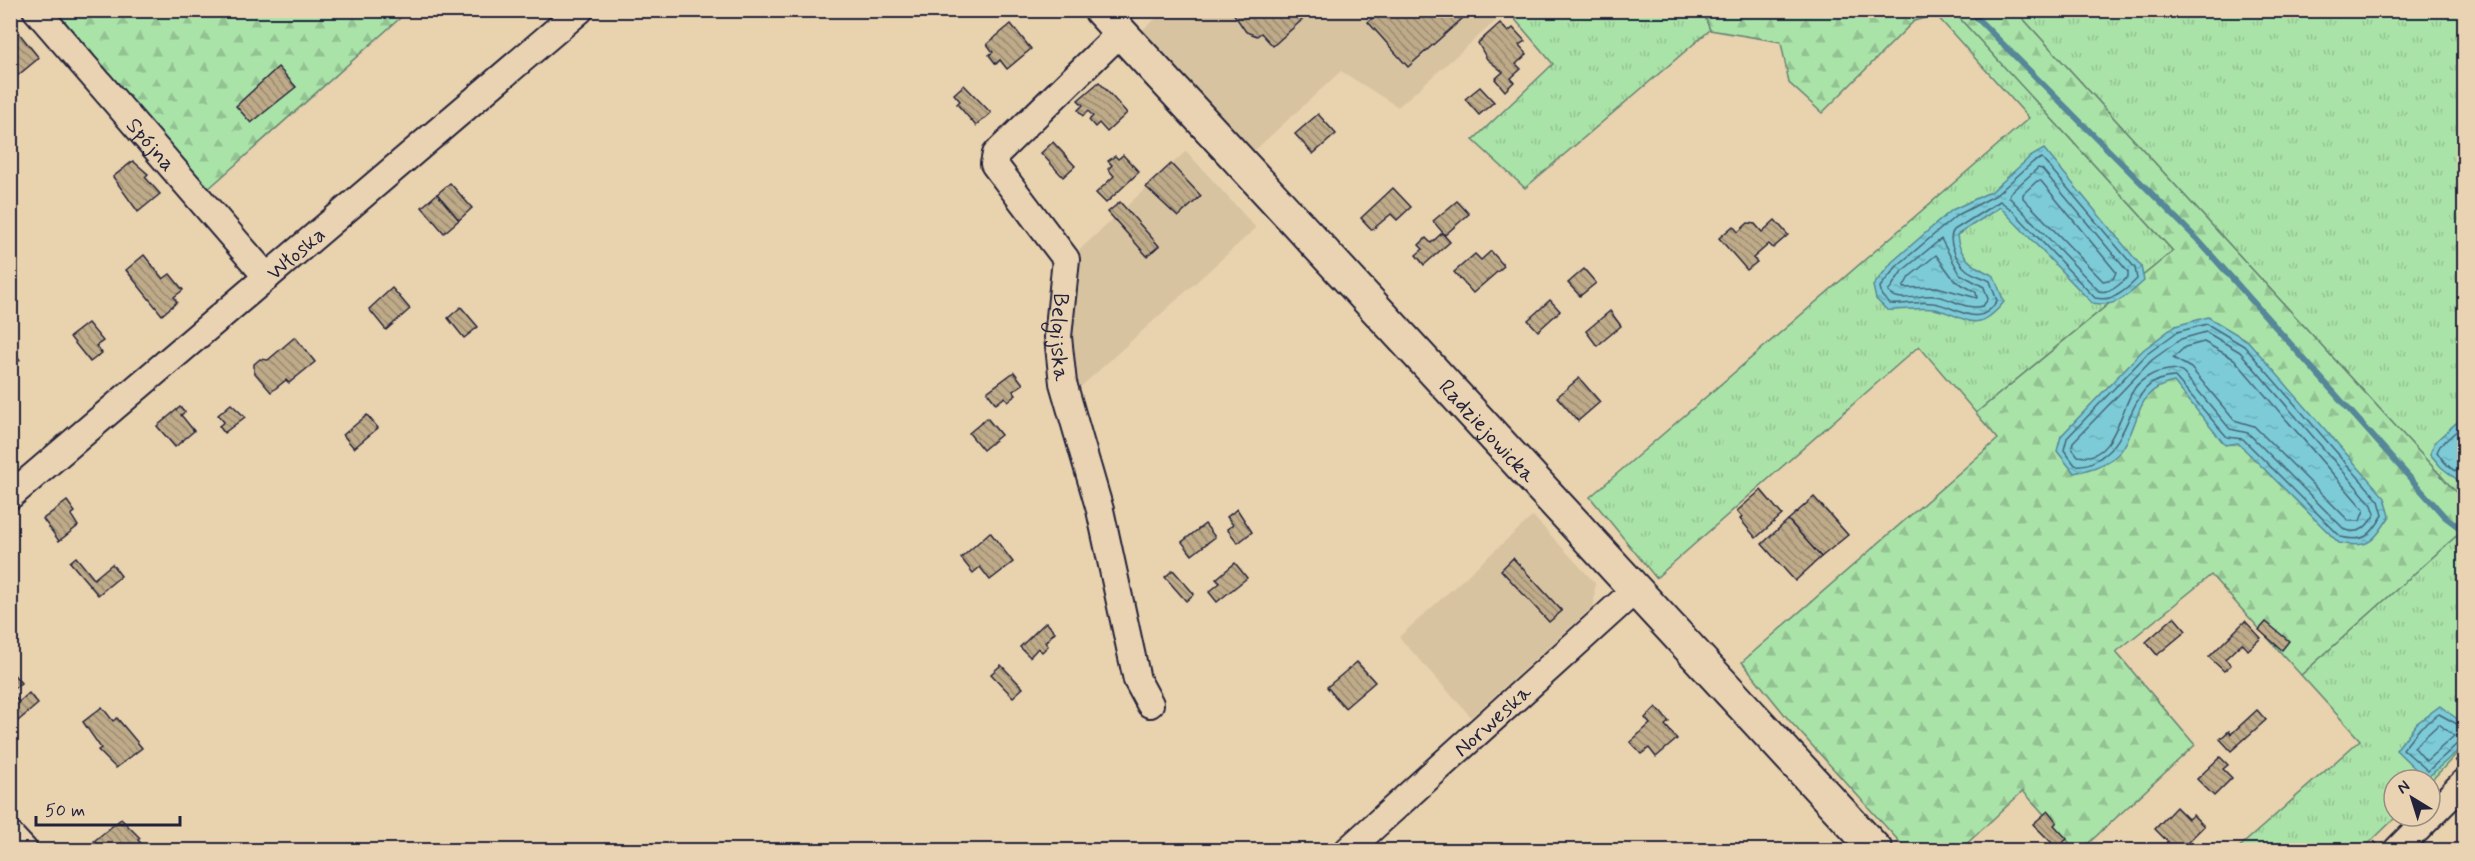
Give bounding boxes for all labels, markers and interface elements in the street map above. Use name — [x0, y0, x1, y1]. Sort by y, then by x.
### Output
street label: Spójna — [119, 112, 181, 178]
street label: Włoska — [261, 221, 332, 287]
street label: Belgijska — [1039, 292, 1075, 383]
street label: Radziejowicka — [1432, 374, 1542, 490]
street label: Norweska — [1448, 678, 1538, 764]
north arrow — [2382, 768, 2442, 828]
text: N — [2393, 776, 2414, 799]
scale bar — [36, 789, 180, 827]
text: 50 m — [45, 799, 85, 823]

